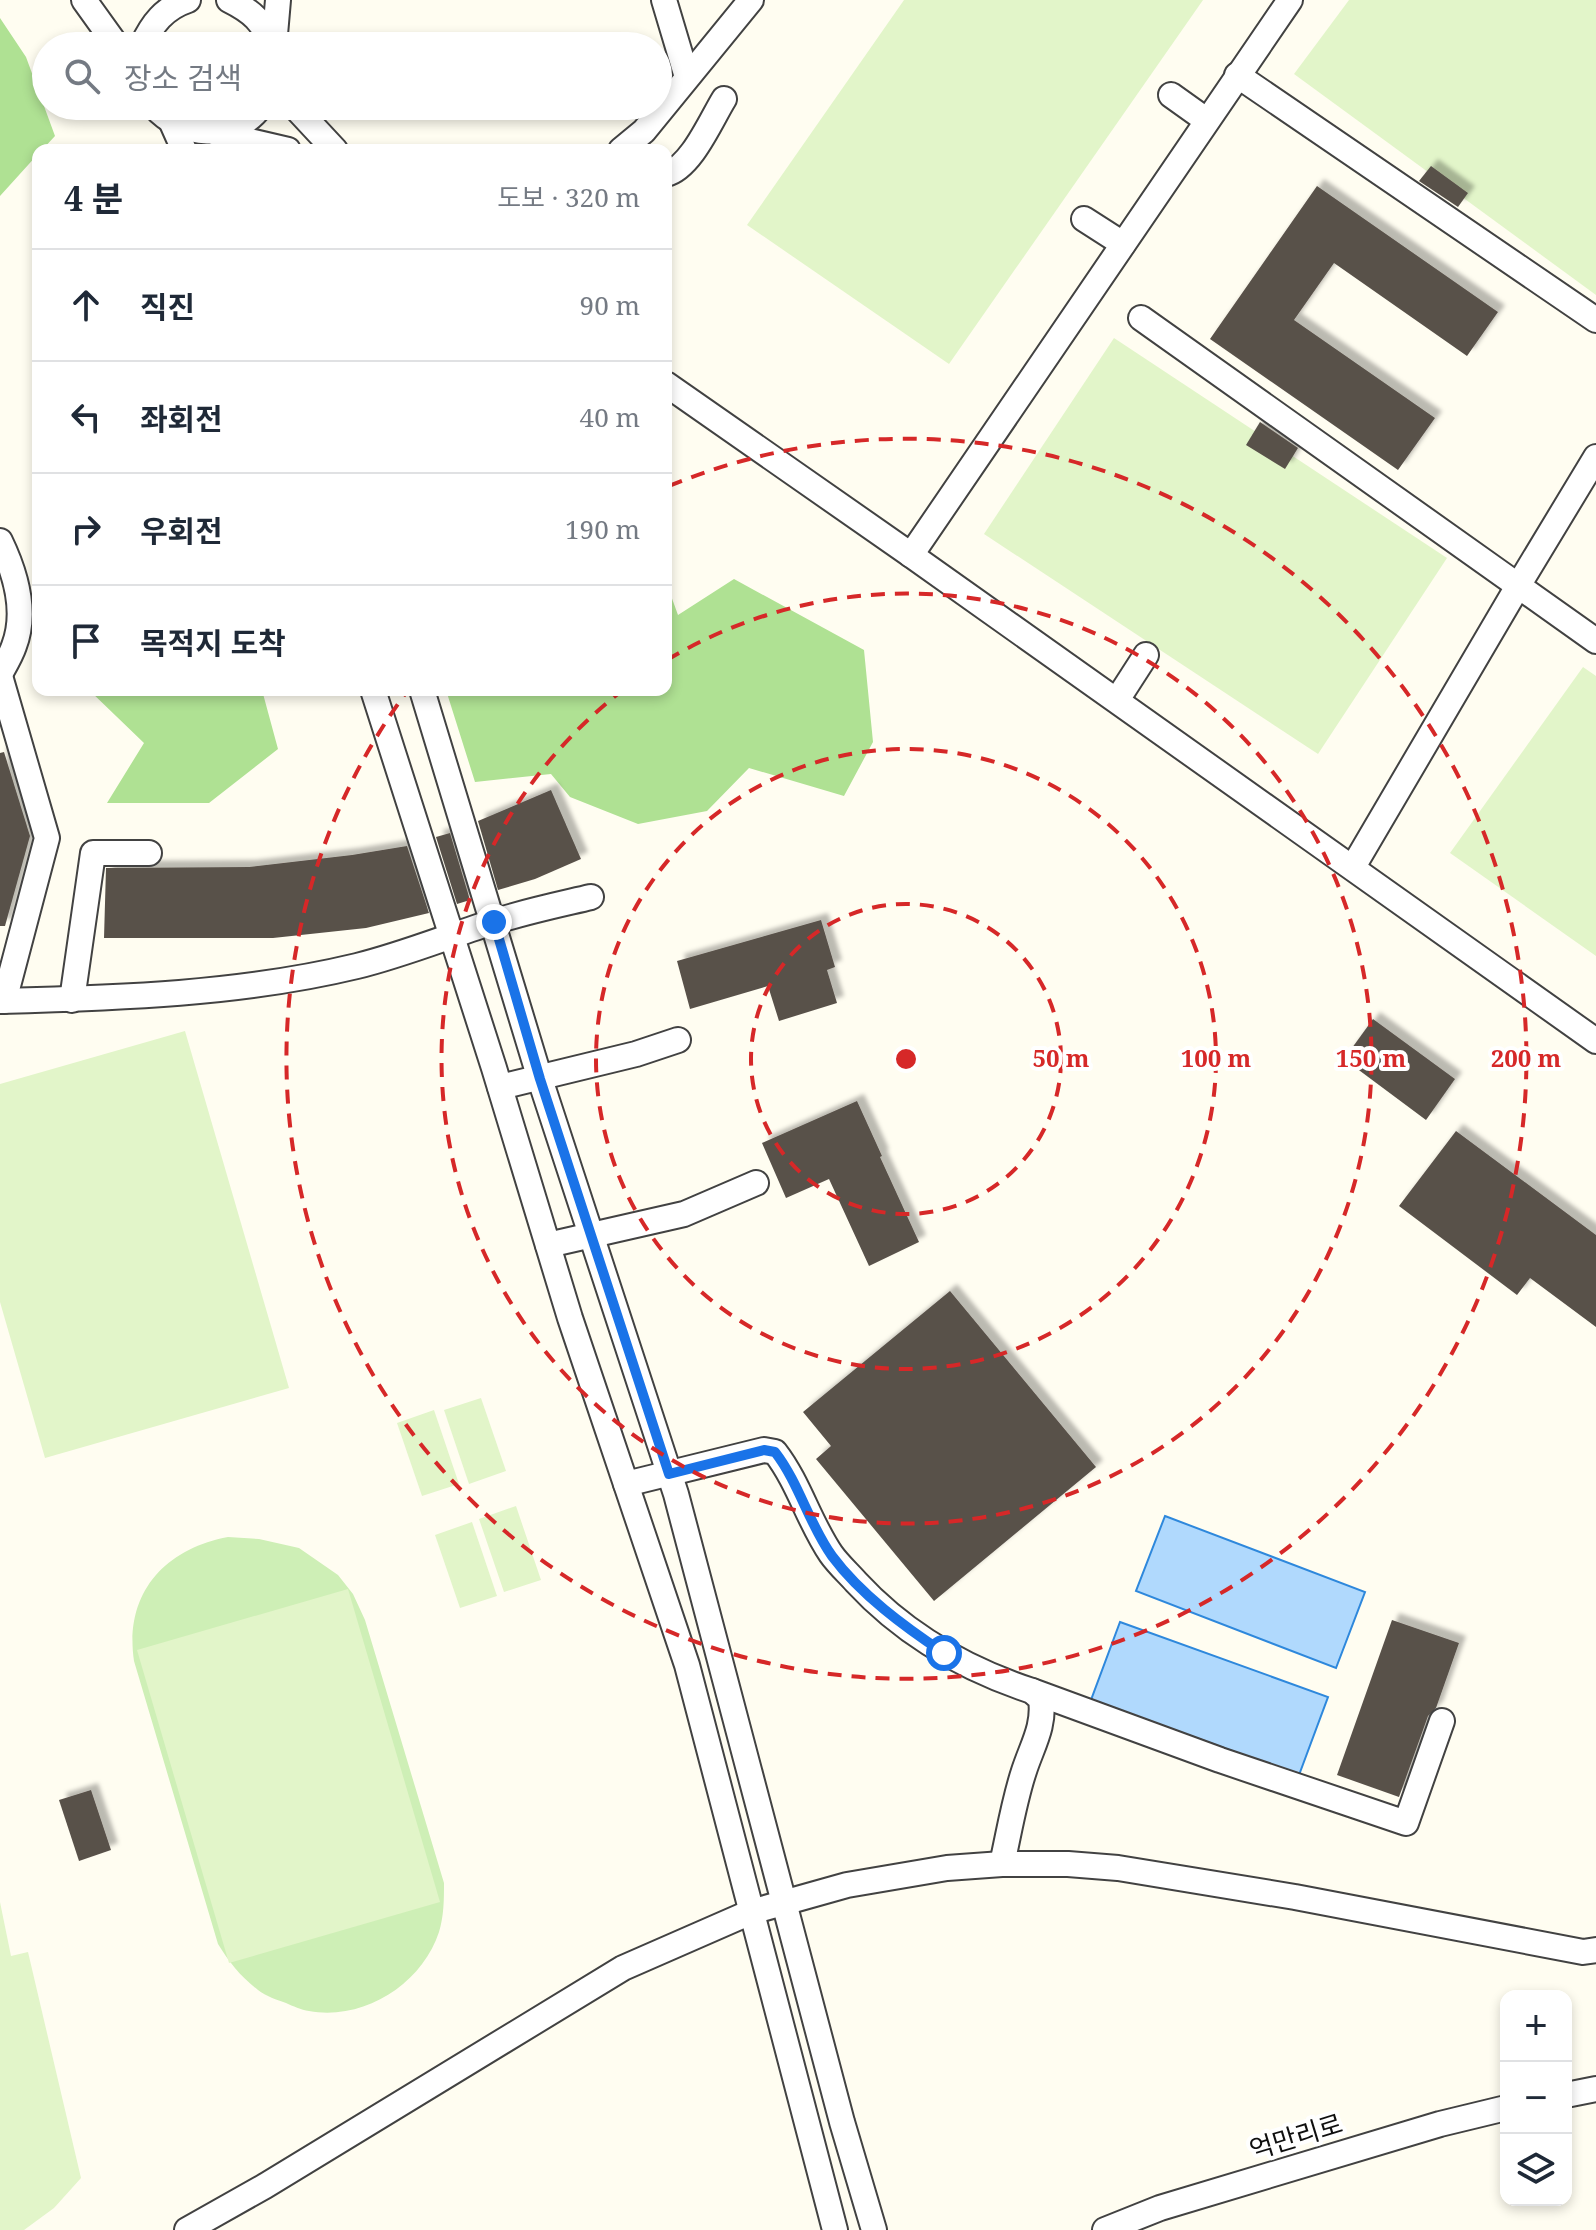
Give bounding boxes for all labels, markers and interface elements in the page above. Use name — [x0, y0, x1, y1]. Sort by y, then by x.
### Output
search box — [32, 32, 672, 120]
icon: search — [60, 54, 104, 98]
text: 장소 검색 — [124, 57, 242, 98]
text: 4 분 — [64, 175, 123, 221]
text: 도보 · 320 m — [497, 179, 640, 215]
icon: ahead — [64, 283, 108, 327]
text: 직진 — [140, 286, 195, 327]
text: 90 m — [580, 287, 640, 323]
icon: left — [64, 395, 108, 439]
text: 좌회전 — [140, 398, 223, 439]
text: 40 m — [580, 399, 640, 435]
icon: right — [64, 507, 108, 551]
text: 우회전 — [140, 510, 223, 551]
text: 190 m — [565, 511, 640, 547]
icon: arrive — [64, 619, 108, 663]
text: 목적지 도착 — [140, 622, 286, 663]
route end — [476, 904, 512, 940]
text: 50 m — [1032, 1041, 1090, 1074]
text: 100 m — [1181, 1041, 1252, 1074]
text: 150 m — [1336, 1041, 1407, 1074]
text: 200 m — [1491, 1041, 1562, 1074]
centre of rings — [892, 1045, 920, 1073]
route start — [926, 1635, 962, 1671]
map controls — [1500, 1990, 1572, 2206]
button: + — [1500, 1990, 1572, 2062]
button: − — [1500, 2062, 1572, 2134]
street label: 억만리로 — [1245, 2105, 1347, 2167]
button: layers — [1500, 2134, 1572, 2206]

